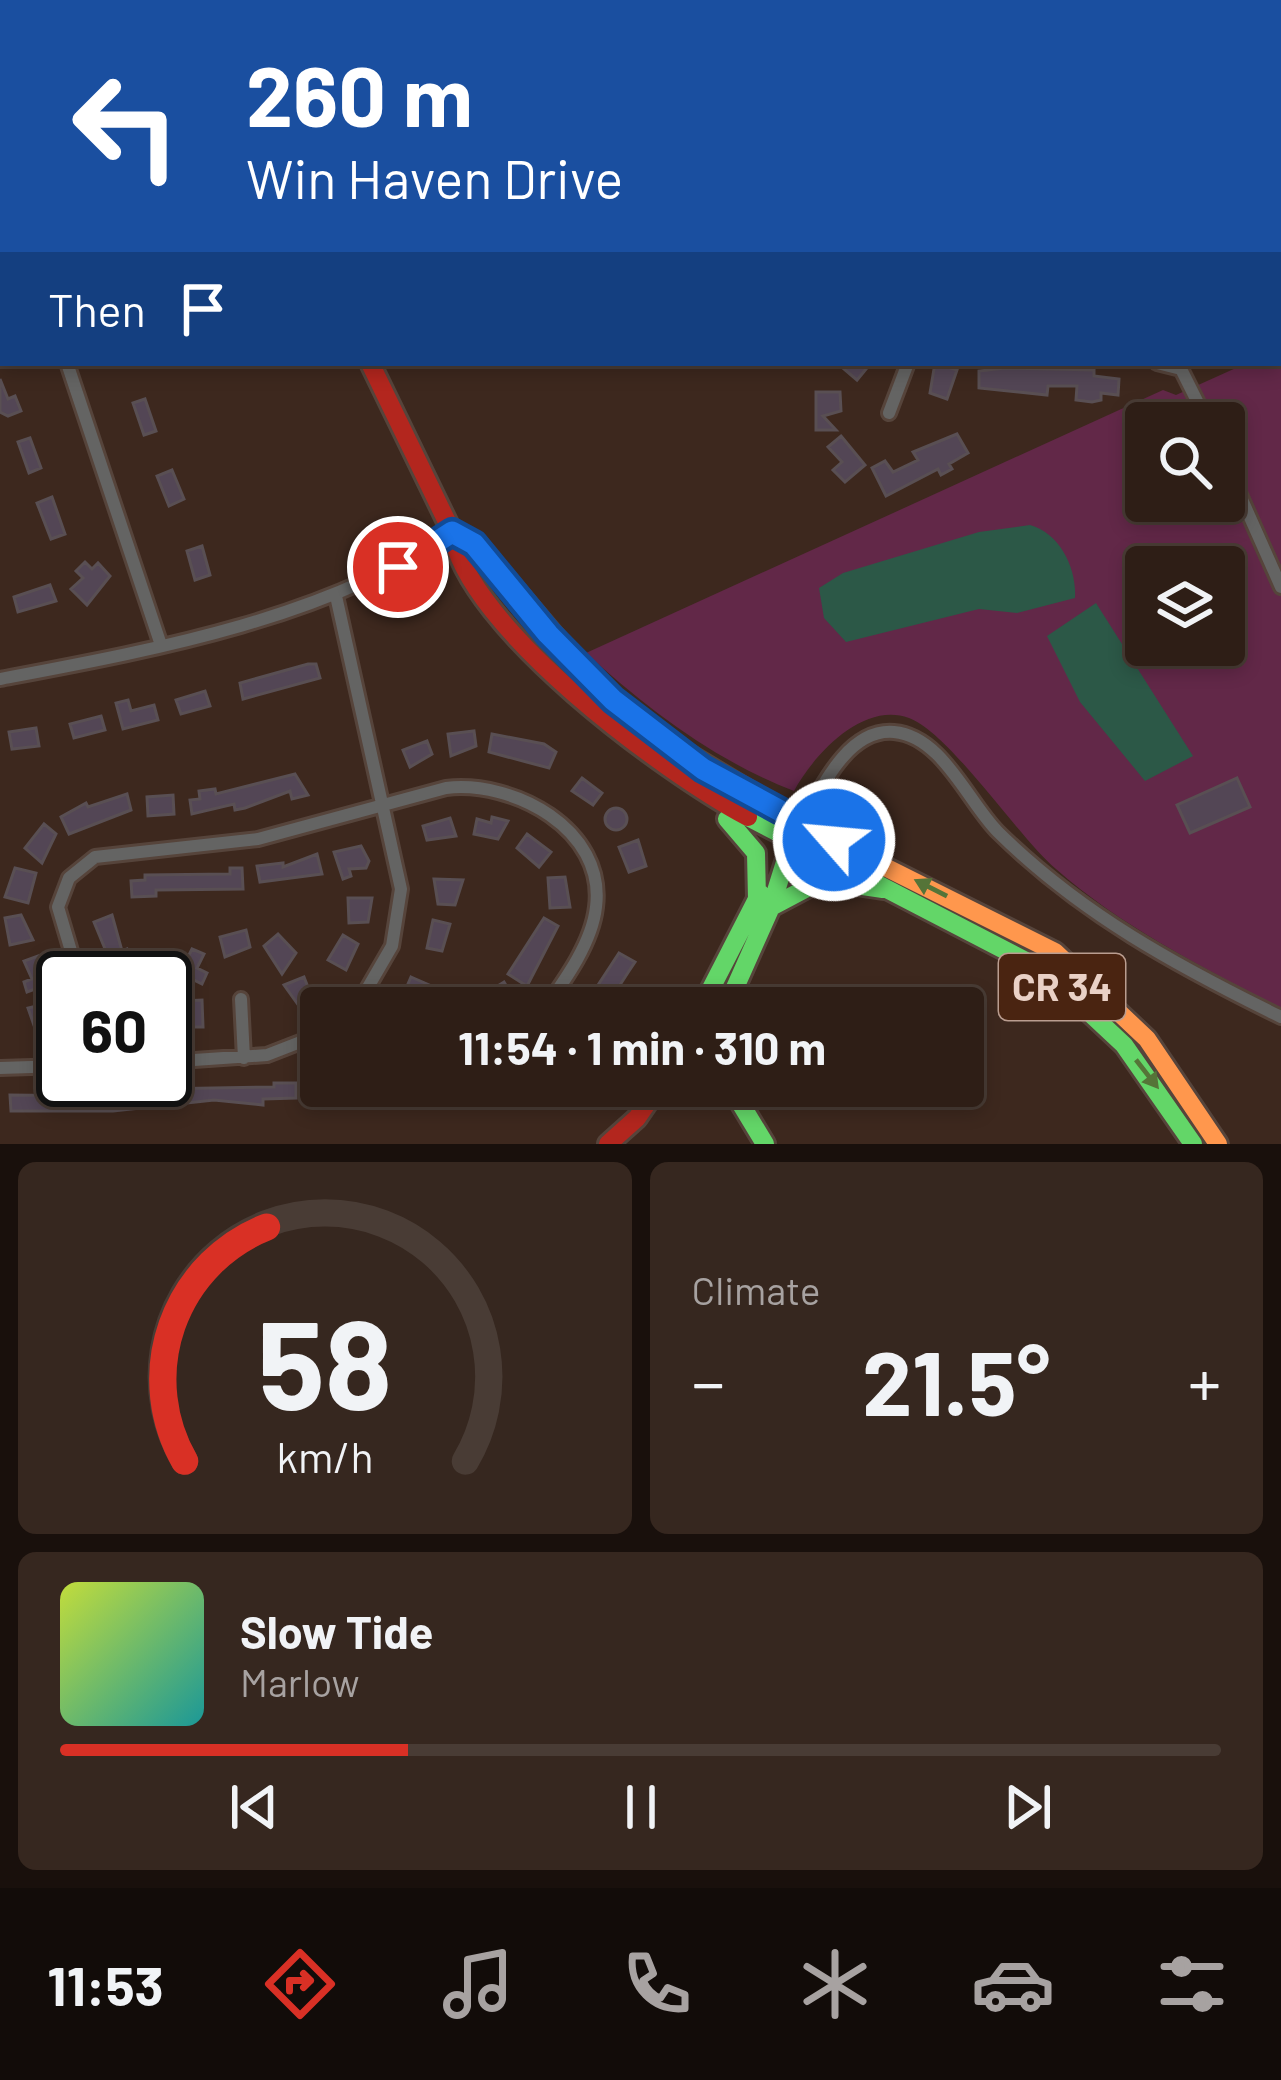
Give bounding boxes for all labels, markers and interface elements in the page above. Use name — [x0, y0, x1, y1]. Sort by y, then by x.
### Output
text: 260 m — [246, 43, 473, 144]
icon: left — [48, 48, 204, 204]
text: Win Haven Drive — [246, 145, 623, 210]
icon: arrive — [170, 276, 236, 342]
text: Then — [48, 282, 146, 336]
map controls — [1125, 402, 1245, 666]
button: search — [1125, 402, 1245, 522]
pin — [347, 516, 449, 618]
icon: arrive — [365, 534, 431, 600]
button: layers — [1125, 546, 1245, 666]
position arrow — [771, 777, 897, 903]
one-way arrow — [914, 879, 948, 899]
speed limit sign: 60 — [36, 951, 192, 1107]
road number: CR 34 — [999, 954, 1125, 1020]
text: 11:54 · 1 min · 310 m — [458, 1020, 826, 1074]
one-way arrow — [1134, 1059, 1159, 1090]
text: Climate — [692, 1266, 821, 1313]
text: 58 — [257, 1285, 392, 1435]
text: 21.5° — [862, 1326, 1050, 1434]
text: − — [692, 1341, 725, 1420]
text: + — [1188, 1341, 1221, 1420]
text: km/h — [276, 1430, 373, 1482]
text: Slow Tide — [240, 1604, 433, 1658]
text: Marlow — [240, 1658, 360, 1705]
icon: previous — [221, 1774, 287, 1840]
icon: pause — [608, 1774, 674, 1840]
icon: next — [995, 1774, 1061, 1840]
icon: directions — [258, 1942, 342, 2026]
icon: music — [436, 1942, 520, 2026]
icon: phone — [615, 1942, 699, 2026]
icon: climate — [793, 1942, 877, 2026]
icon: car — [971, 1942, 1055, 2026]
icon: filters — [1150, 1942, 1234, 2026]
text: 11:53 — [47, 1952, 164, 2017]

